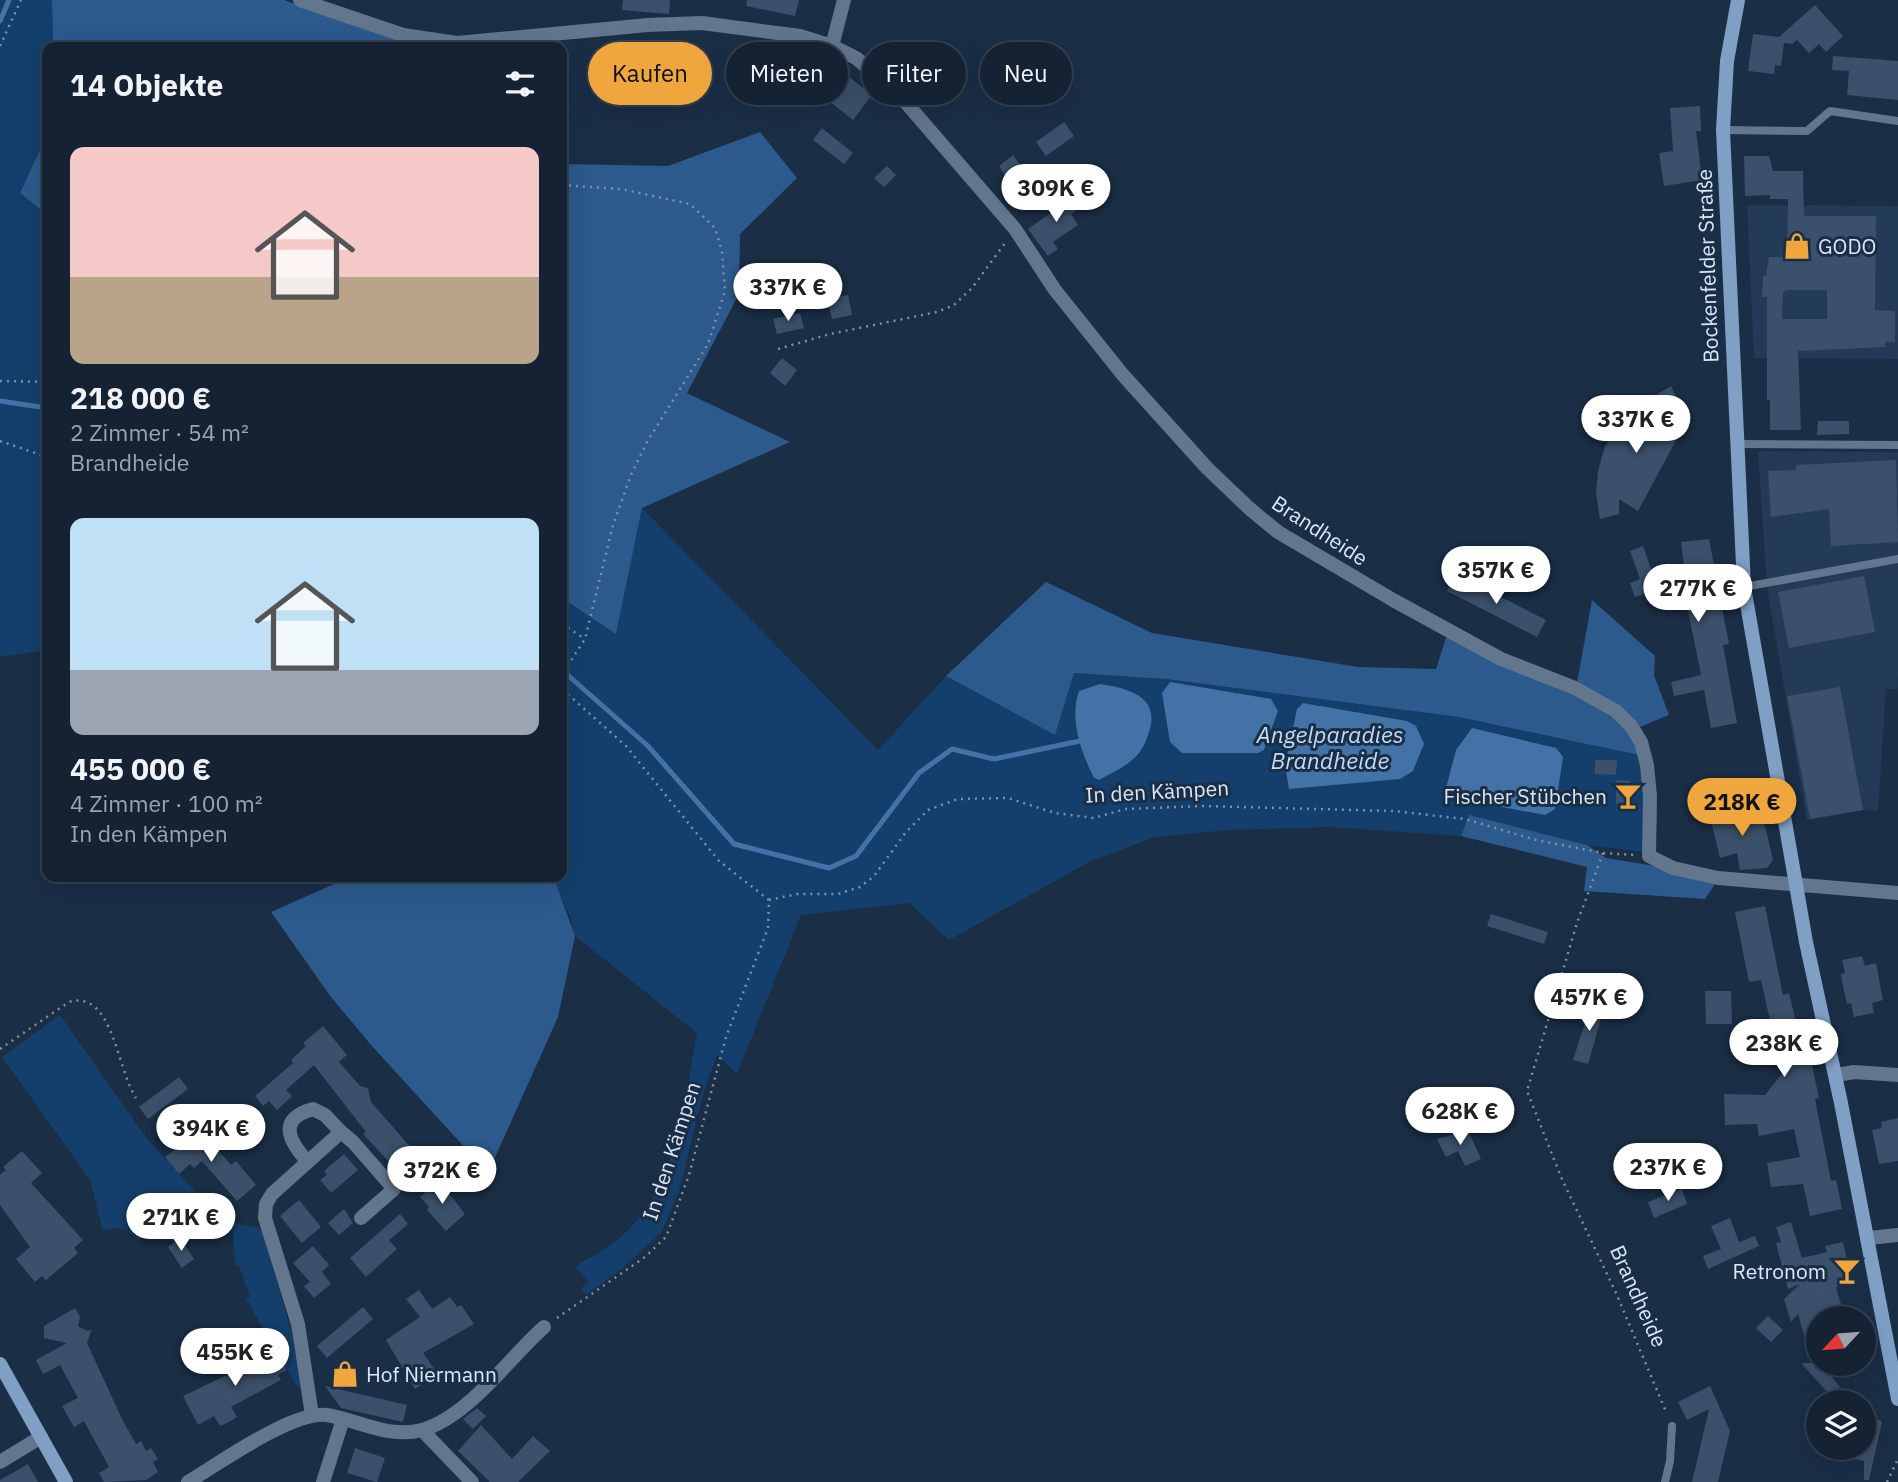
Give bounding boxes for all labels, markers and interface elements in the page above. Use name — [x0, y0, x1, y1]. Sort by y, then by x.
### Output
chip: Kaufen — [588, 42, 712, 105]
chip: Mieten — [726, 42, 848, 105]
chip: Filter — [862, 42, 966, 105]
chip: Neu — [980, 42, 1072, 105]
text: 14 Objekte — [70, 65, 223, 104]
icon: filters — [501, 65, 539, 103]
pin: 309K € — [999, 164, 1113, 224]
street label: Bockenfelder Straße — [1690, 169, 1724, 363]
text: 309K € — [1017, 172, 1095, 202]
icon: home — [242, 192, 368, 318]
shop icon: GODO — [1782, 231, 1812, 261]
place label: GODO — [1818, 232, 1876, 260]
pin: 337K € — [731, 264, 845, 323]
text: 337K € — [749, 271, 827, 301]
text: 218 000 € — [70, 378, 211, 417]
pin: 337K € — [1579, 396, 1693, 455]
text: 337K € — [1597, 403, 1675, 433]
text: 2 Zimmer · 54 m² — [70, 417, 249, 447]
text: Brandheide — [70, 447, 189, 477]
street label: Brandheide — [1267, 489, 1373, 571]
pin: 357K € — [1439, 546, 1553, 606]
text: 357K € — [1457, 554, 1535, 584]
icon: home — [242, 563, 368, 689]
pin: 277K € — [1641, 564, 1755, 624]
text: 277K € — [1659, 572, 1737, 602]
water label: Angelparadies Brandheide — [1255, 719, 1404, 775]
text: 455 000 € — [70, 749, 211, 788]
street label: In den Kämpen — [1084, 773, 1230, 809]
pin: 218K € — [1685, 778, 1799, 838]
bar icon: Fischer Stübchen — [1613, 781, 1643, 811]
place label: Fischer Stübchen — [1443, 782, 1607, 810]
text: 218K € — [1703, 786, 1781, 816]
text: 4 Zimmer · 100 m² — [70, 788, 263, 818]
text: In den Kämpen — [70, 818, 228, 848]
pin: 457K € — [1532, 974, 1646, 1033]
text: 457K € — [1550, 981, 1628, 1011]
pin: 238K € — [1727, 1020, 1841, 1079]
text: 238K € — [1745, 1027, 1823, 1057]
street label: In den Kämpen — [635, 1078, 707, 1224]
pin: 628K € — [1403, 1088, 1517, 1147]
text: 628K € — [1421, 1095, 1499, 1125]
pin: 394K € — [154, 1104, 268, 1164]
text: 394K € — [172, 1112, 250, 1142]
pin: 237K € — [1611, 1144, 1725, 1203]
pin: 372K € — [385, 1146, 499, 1206]
text: 237K € — [1629, 1151, 1707, 1181]
text: 372K € — [403, 1154, 481, 1184]
pin: 271K € — [124, 1194, 238, 1253]
text: 271K € — [142, 1201, 220, 1231]
street label: Brandheide — [1604, 1240, 1674, 1352]
bar icon: Retronom — [1832, 1256, 1862, 1286]
place label: Retronom — [1733, 1257, 1826, 1285]
north arrow — [1806, 1306, 1876, 1376]
map controls — [1806, 1306, 1876, 1460]
pin: 455K € — [178, 1328, 292, 1388]
text: 455K € — [196, 1336, 274, 1366]
shop icon: Hof Niermann — [330, 1359, 360, 1389]
place label: Hof Niermann — [366, 1360, 497, 1388]
button: layers — [1806, 1390, 1876, 1460]

